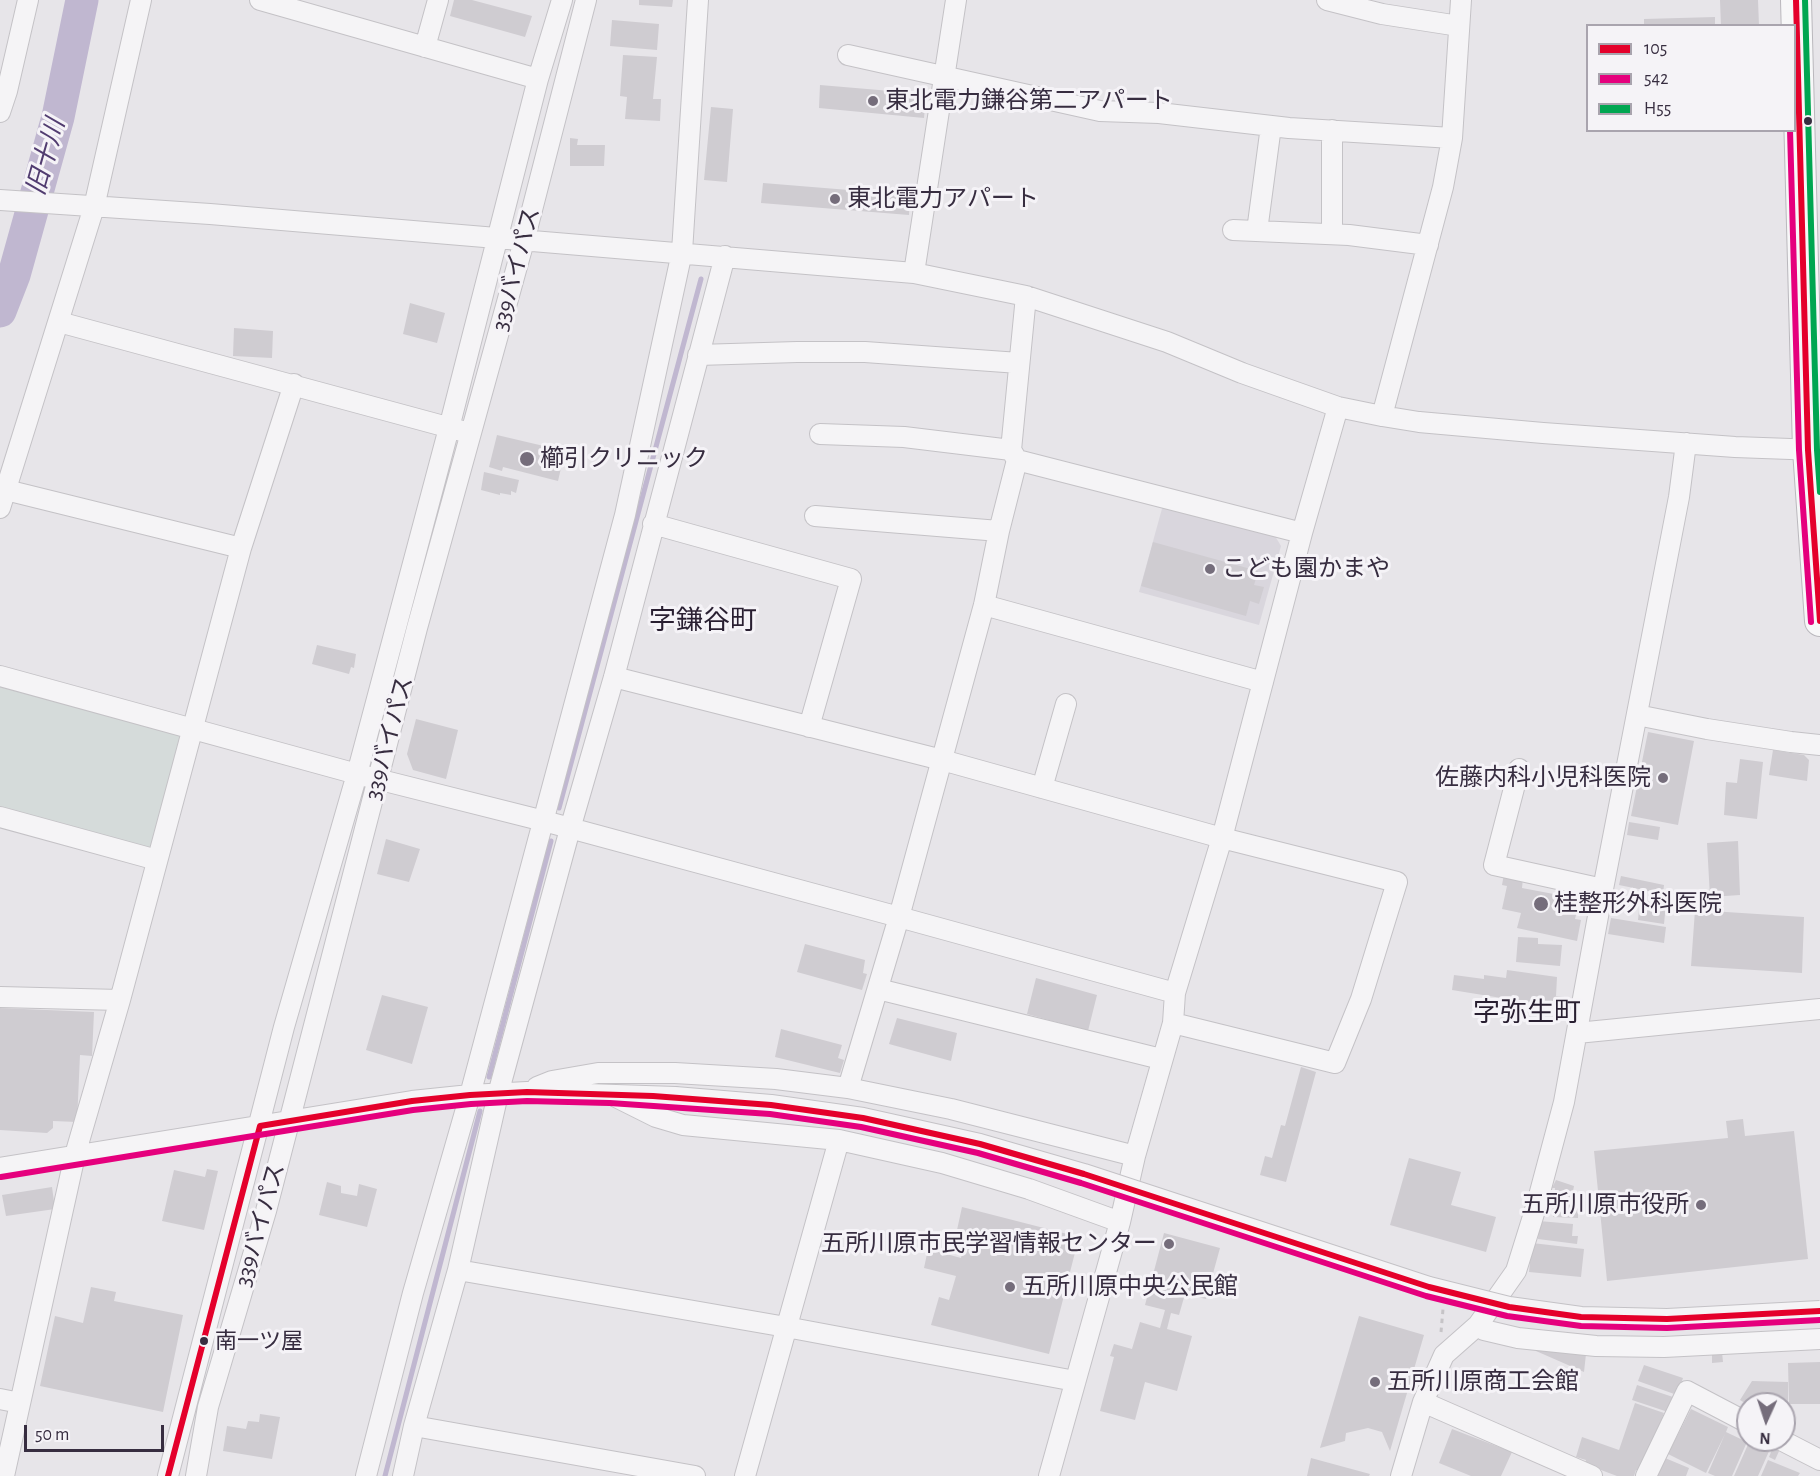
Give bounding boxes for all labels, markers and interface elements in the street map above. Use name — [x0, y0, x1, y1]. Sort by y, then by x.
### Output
legend — [1586, 24, 1796, 132]
text: 105 — [1644, 40, 1667, 58]
text: 542 — [1644, 70, 1668, 88]
place label: 東北電力鎌谷第二アパート — [885, 87, 1173, 115]
marker: 東北電力鎌谷第二アパート — [866, 94, 880, 108]
text: H55 — [1644, 100, 1671, 118]
water label: 旧十川 — [20, 115, 72, 199]
unlabelled marker — [1802, 115, 1814, 127]
place label: 東北電力アパート — [847, 185, 1039, 213]
marker: 東北電力アパート — [828, 192, 842, 206]
street label: 339バイパス — [486, 204, 546, 334]
place label: 櫛引クリニック — [540, 445, 708, 473]
marker: 櫛引クリニック — [518, 450, 536, 468]
place label: こども園かまや — [1222, 555, 1390, 583]
marker: こども園かまや — [1203, 562, 1217, 576]
district label: 字鎌谷町 — [649, 605, 757, 637]
street label: 339バイパス — [359, 673, 419, 803]
place label: 佐藤内科小児科医院 — [1435, 764, 1651, 792]
marker: 佐藤内科小児科医院 — [1656, 771, 1670, 785]
place label: 桂整形外科医院 — [1554, 890, 1722, 918]
marker: 桂整形外科医院 — [1532, 895, 1550, 913]
district label: 字弥生町 — [1473, 997, 1581, 1029]
street label: 339バイパス — [229, 1160, 291, 1290]
place label: 五所川原市役所 — [1521, 1191, 1689, 1219]
marker: 五所川原市役所 — [1694, 1198, 1708, 1212]
place label: 五所川原市民学習情報センター — [821, 1230, 1157, 1258]
marker: 五所川原市民学習情報センター — [1162, 1237, 1176, 1251]
place label: 五所川原中央公民館 — [1022, 1273, 1238, 1301]
marker: 五所川原中央公民館 — [1003, 1280, 1017, 1294]
place label: 南一ツ屋 — [215, 1328, 303, 1354]
marker: 南一ツ屋 — [198, 1335, 210, 1347]
place label: 五所川原商工会館 — [1387, 1368, 1579, 1396]
marker: 五所川原商工会館 — [1368, 1375, 1382, 1389]
north arrow — [1736, 1392, 1796, 1452]
scale bar — [27, 1413, 166, 1451]
text: 50 m — [35, 1426, 69, 1444]
text: N — [1759, 1430, 1771, 1446]

